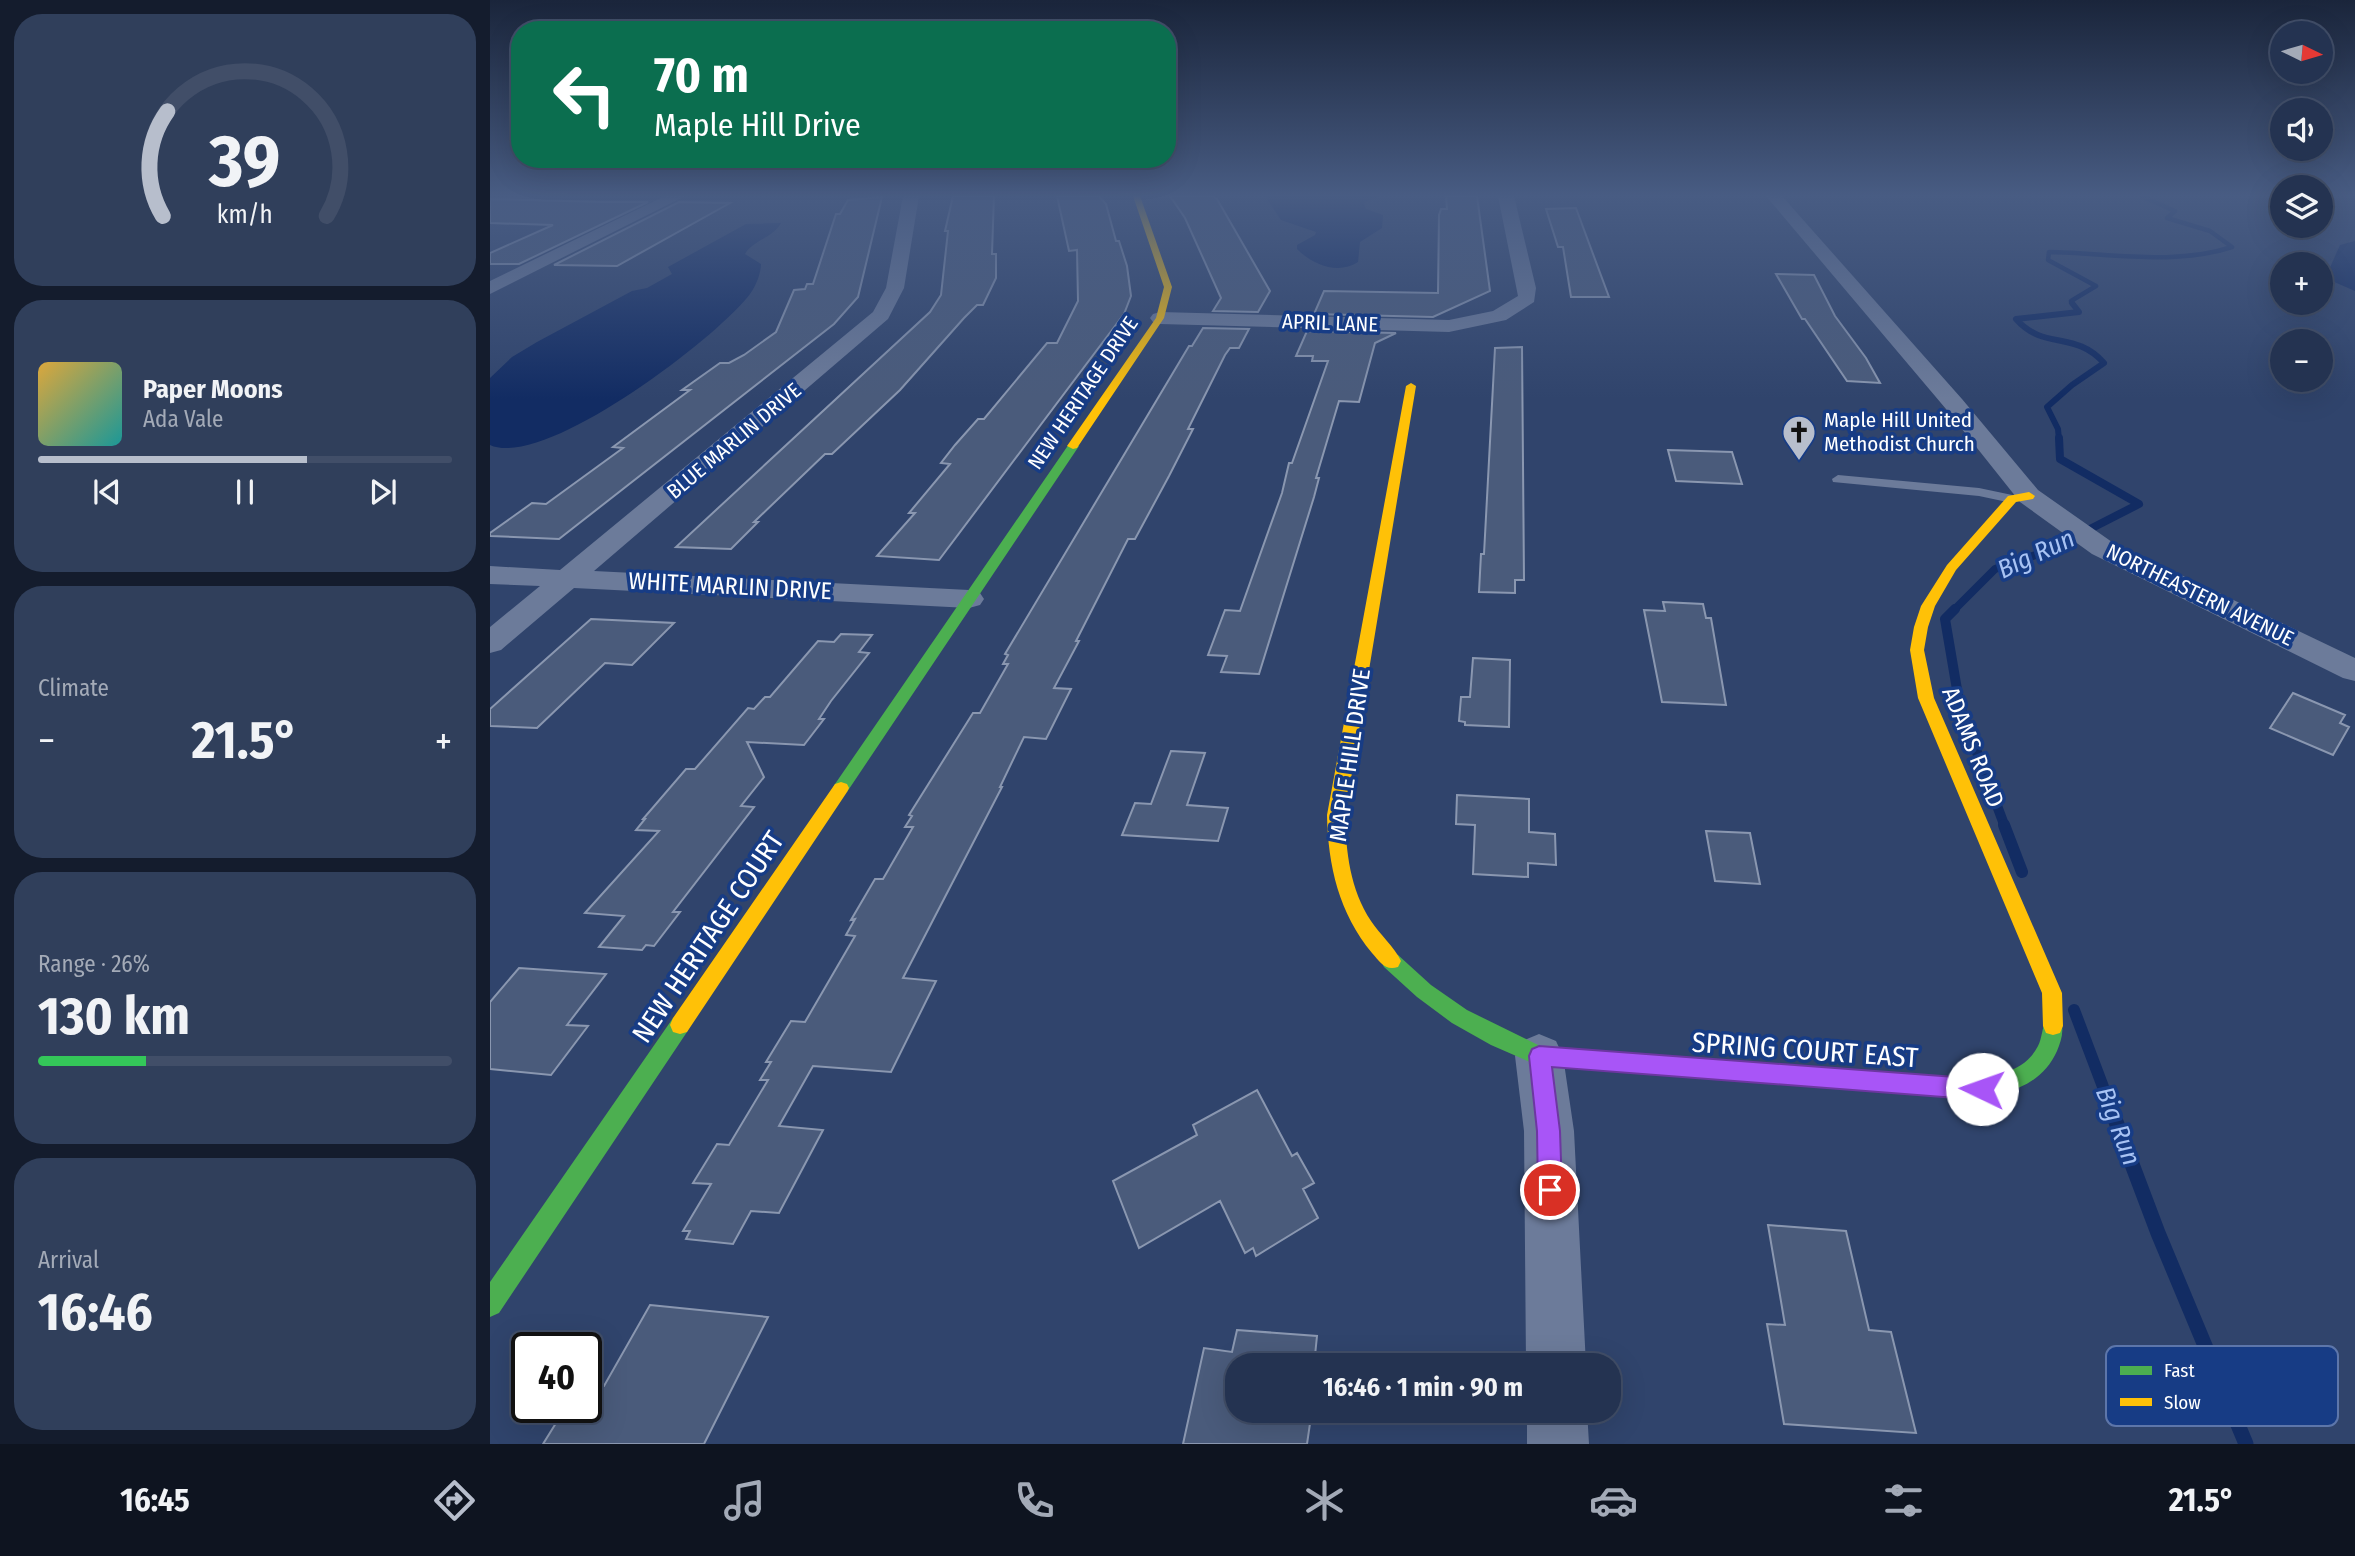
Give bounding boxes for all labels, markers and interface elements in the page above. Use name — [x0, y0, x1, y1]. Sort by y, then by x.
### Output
north arrow — [2270, 21, 2333, 84]
map controls — [2270, 21, 2333, 392]
text: 70 m — [654, 46, 749, 105]
icon: left — [539, 49, 630, 140]
button: sound — [2270, 98, 2333, 161]
text: Maple Hill Drive — [654, 106, 861, 144]
text: 39 — [208, 118, 281, 205]
button: layers — [2270, 175, 2333, 238]
text: km/h — [217, 200, 273, 230]
button: + — [2270, 252, 2333, 315]
street label: APRIL LANE — [1281, 308, 1379, 338]
street label: NEW HERITAGE DRIVE — [1022, 311, 1144, 474]
button: − — [2270, 329, 2333, 392]
text: Paper Moons — [143, 374, 283, 405]
street label: BLUE MARLIN DRIVE — [662, 377, 806, 505]
text: Ada Vale — [143, 405, 223, 433]
place label: Maple Hill United Methodist Church — [1824, 407, 1975, 457]
church icon: Maple Hill United Methodist Church — [1780, 413, 1818, 462]
icon: previous — [88, 473, 126, 511]
icon: pause — [226, 473, 264, 511]
icon: next — [364, 473, 402, 511]
water label: Big Run — [1992, 523, 2080, 585]
street label: NORTHEASTERN AVENUE — [2102, 538, 2298, 652]
street label: WHITE MARLIN DRIVE — [628, 567, 832, 605]
street label: MAPLE HILL DRIVE — [1324, 667, 1376, 843]
text: Climate — [38, 674, 109, 702]
street label: ADAMS ROAD — [1936, 683, 2010, 811]
text: 21.5° — [191, 709, 298, 772]
text: − — [38, 718, 55, 764]
text: + — [435, 718, 452, 764]
street label: NEW HERITAGE COURT — [625, 825, 791, 1049]
text: Range · 26% — [38, 950, 150, 978]
text: 130 km — [38, 985, 190, 1048]
street label: SPRING COURT EAST — [1691, 1026, 1919, 1074]
position arrow — [1945, 1052, 2019, 1126]
water label: Big Run — [2089, 1082, 2147, 1170]
pin — [1520, 1160, 1580, 1220]
icon: arrive — [1531, 1171, 1569, 1209]
text: Arrival — [38, 1246, 99, 1274]
text: 16:46 — [38, 1281, 153, 1344]
speed limit sign: 40 — [511, 1332, 602, 1423]
legend — [2106, 1346, 2338, 1426]
text: Fast — [2164, 1359, 2195, 1382]
text: 16:46 · 1 min · 90 m — [1323, 1372, 1523, 1403]
text: Slow — [2164, 1391, 2201, 1414]
icon: directions — [430, 1476, 479, 1525]
icon: music — [720, 1476, 769, 1525]
icon: phone — [1010, 1476, 1059, 1525]
icon: climate — [1300, 1476, 1349, 1525]
icon: car — [1589, 1476, 1638, 1525]
icon: filters — [1879, 1476, 1928, 1525]
text: 16:45 — [120, 1481, 190, 1519]
text: 21.5° — [2169, 1481, 2235, 1519]

